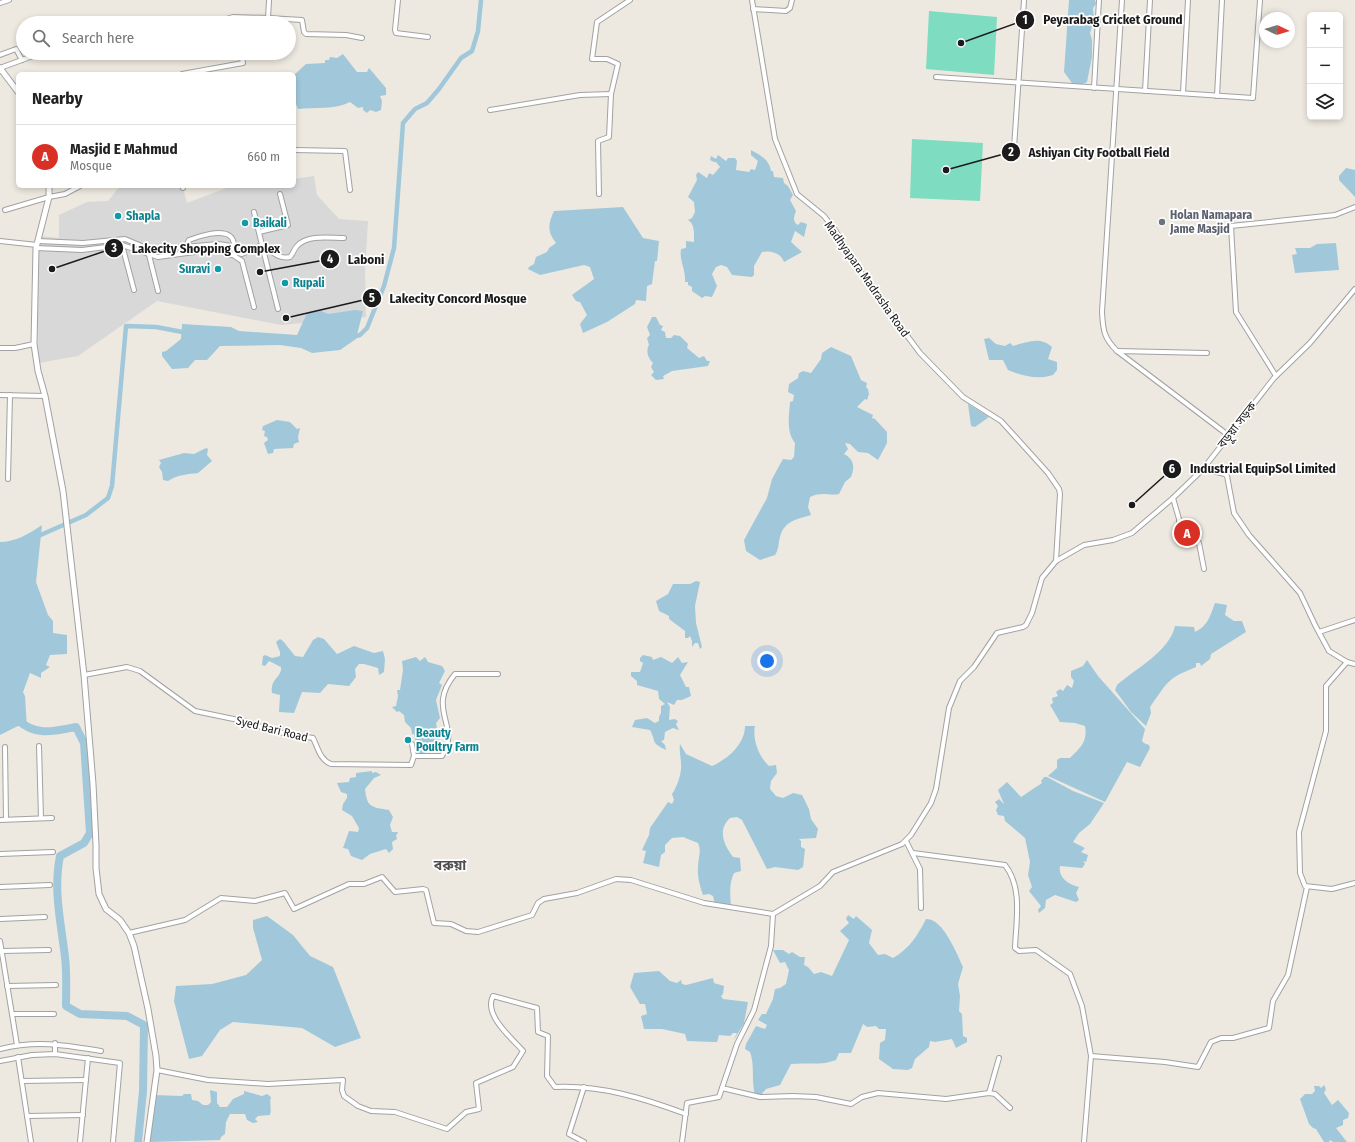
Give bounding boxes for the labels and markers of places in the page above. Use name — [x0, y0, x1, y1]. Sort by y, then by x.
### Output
callout: Peyarabag Cricket Ground — [1015, 7, 1191, 32]
callout: Ashiyan City Football Field — [1001, 140, 1178, 165]
place label: Holan Namapara Jame Masjid — [1169, 208, 1252, 236]
place label: Shapla — [126, 209, 160, 223]
marker: Shapla — [113, 211, 123, 221]
place label: Baikali — [253, 216, 287, 230]
marker: Holan Namapara Jame Masjid — [1157, 217, 1167, 227]
marker: Baikali — [240, 218, 250, 228]
callout: Lakecity Shopping Complex — [104, 235, 289, 260]
callout: Laboni — [320, 247, 392, 272]
place label: Suravi — [179, 262, 210, 276]
marker: Suravi — [213, 264, 223, 274]
place label: Rupali — [293, 276, 325, 290]
marker: Rupali — [280, 278, 290, 288]
callout: Lakecity Concord Mosque — [362, 286, 535, 311]
callout: Industrial EquipSol Limited — [1162, 456, 1344, 481]
pin: A — [1174, 518, 1200, 548]
place label: Beauty Poultry Farm — [416, 726, 479, 754]
marker: Beauty Poultry Farm — [403, 735, 413, 745]

